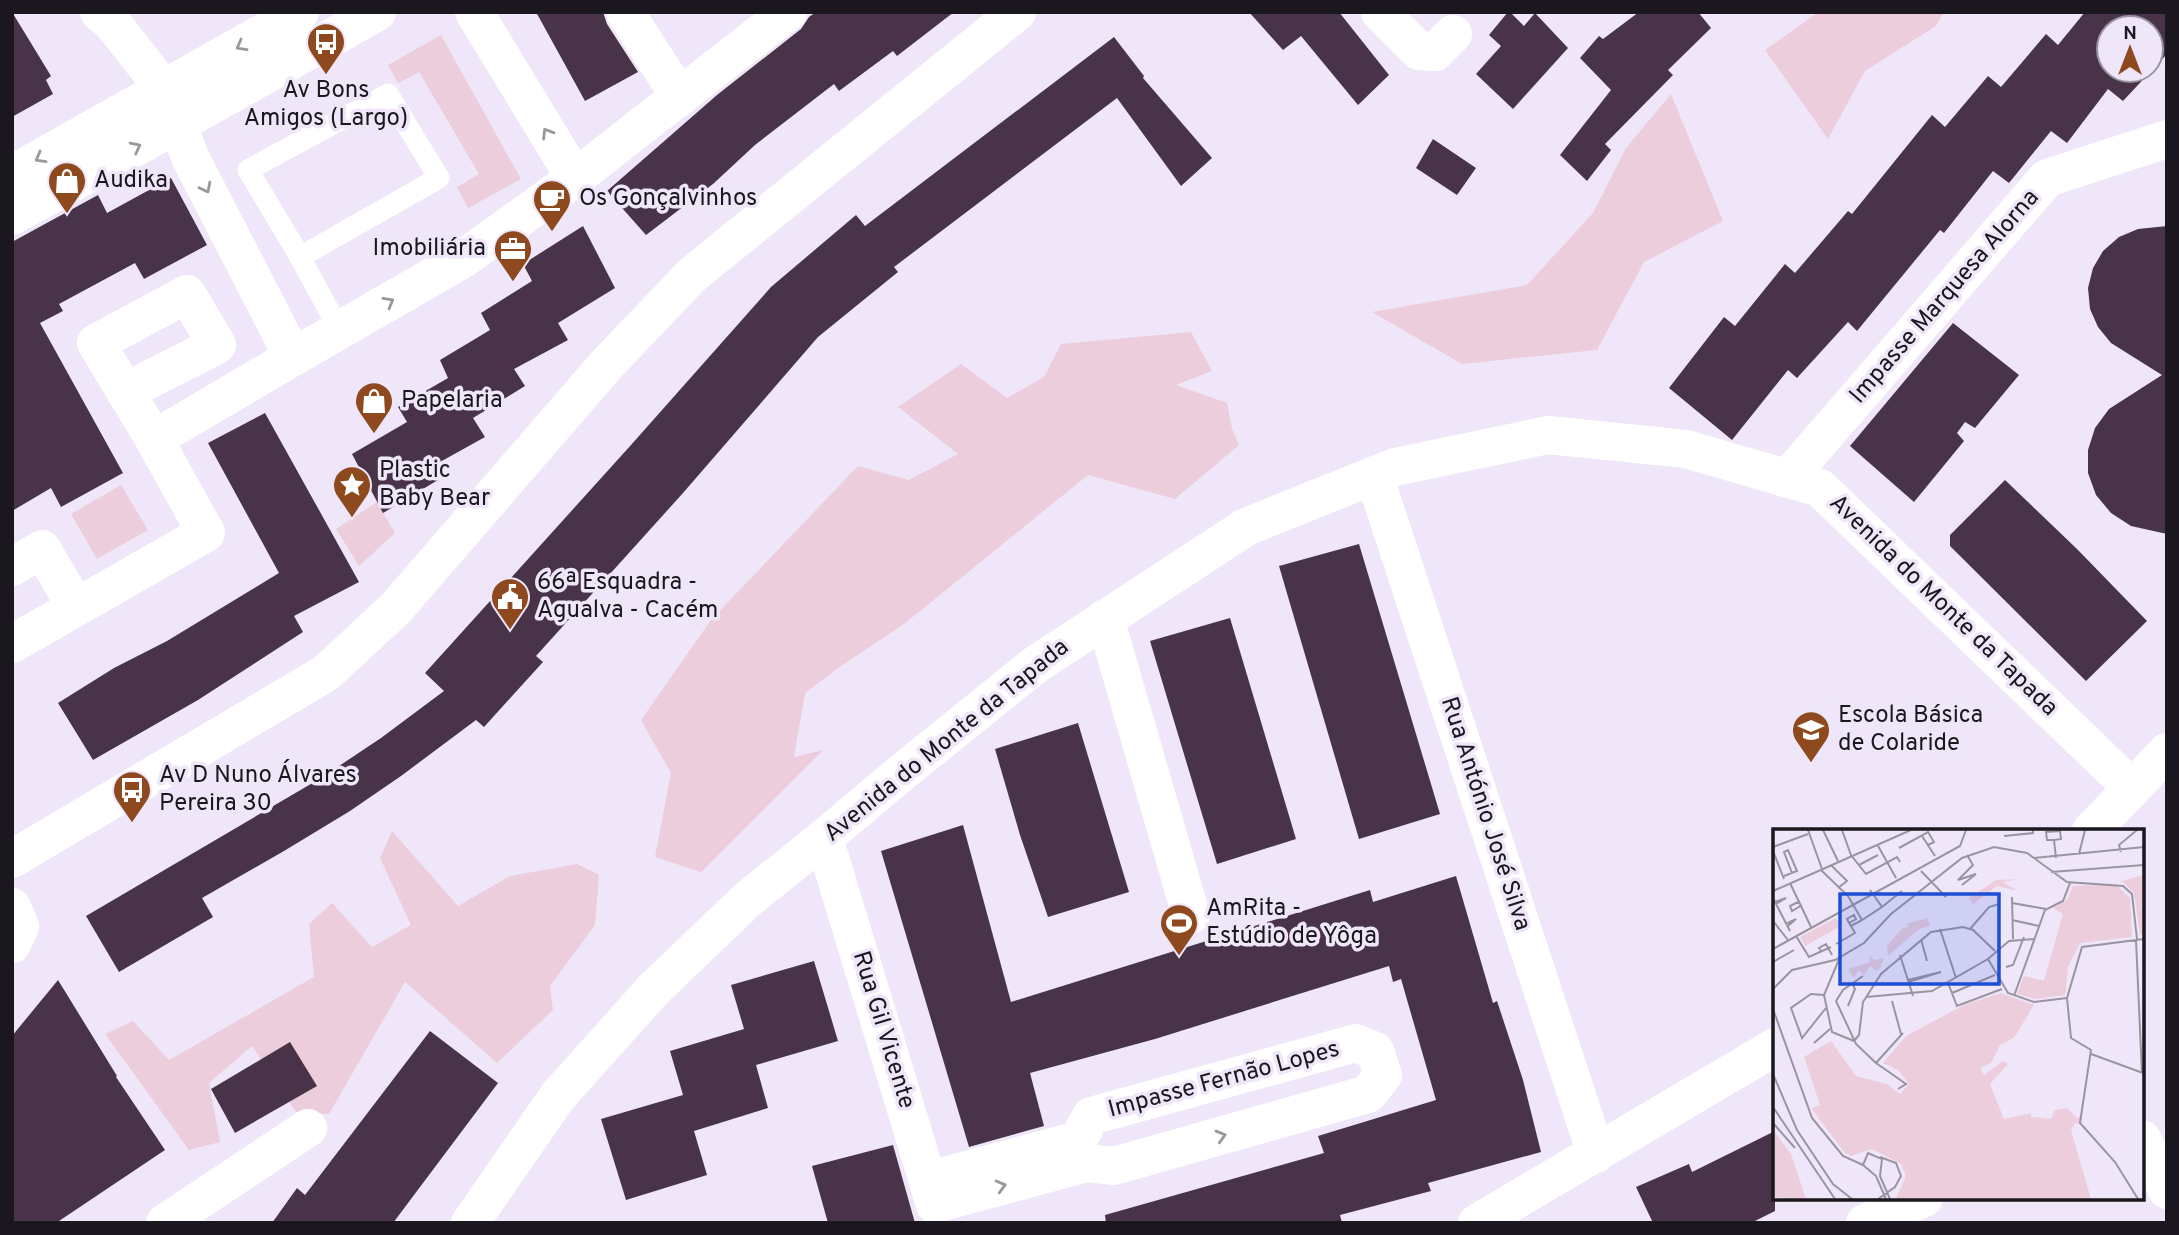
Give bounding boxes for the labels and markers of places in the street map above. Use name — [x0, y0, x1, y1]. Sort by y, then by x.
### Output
bus stop icon: Av Bons Amigos (Largo) — [305, 21, 347, 76]
place label: Av Bons Amigos (Largo) — [244, 76, 408, 134]
shop icon: Audika — [46, 160, 88, 215]
place label: Audika — [94, 166, 168, 196]
cafe icon: Os Gonçalvinhos — [531, 178, 573, 233]
place label: Os Gonçalvinhos — [579, 184, 757, 214]
office icon: Imobiliária — [492, 228, 534, 283]
place label: Imobiliária — [373, 234, 486, 264]
shop icon: Papelaria — [353, 380, 395, 435]
place label: Papelaria — [401, 386, 503, 416]
place label: Plastic Baby Bear — [379, 456, 490, 514]
place icon: Plastic Baby Bear — [331, 464, 373, 519]
place label: 66ª Esquadra - Agualva - Cacém — [537, 568, 718, 626]
public building icon: 66ª Esquadra - Agualva - Cacém — [489, 576, 531, 631]
place label: Escola Básica de Colaride — [1838, 701, 1983, 759]
school or university icon: Escola Básica de Colaride — [1790, 709, 1832, 764]
place label: Av D Nuno Álvares Pereira 30 — [159, 759, 357, 819]
bus stop icon: Av D Nuno Álvares Pereira 30 — [111, 769, 153, 824]
place label: AmRita - Estúdio de Yôga — [1206, 894, 1377, 952]
sports icon: AmRita - Estúdio de Yôga — [1158, 902, 1200, 957]

